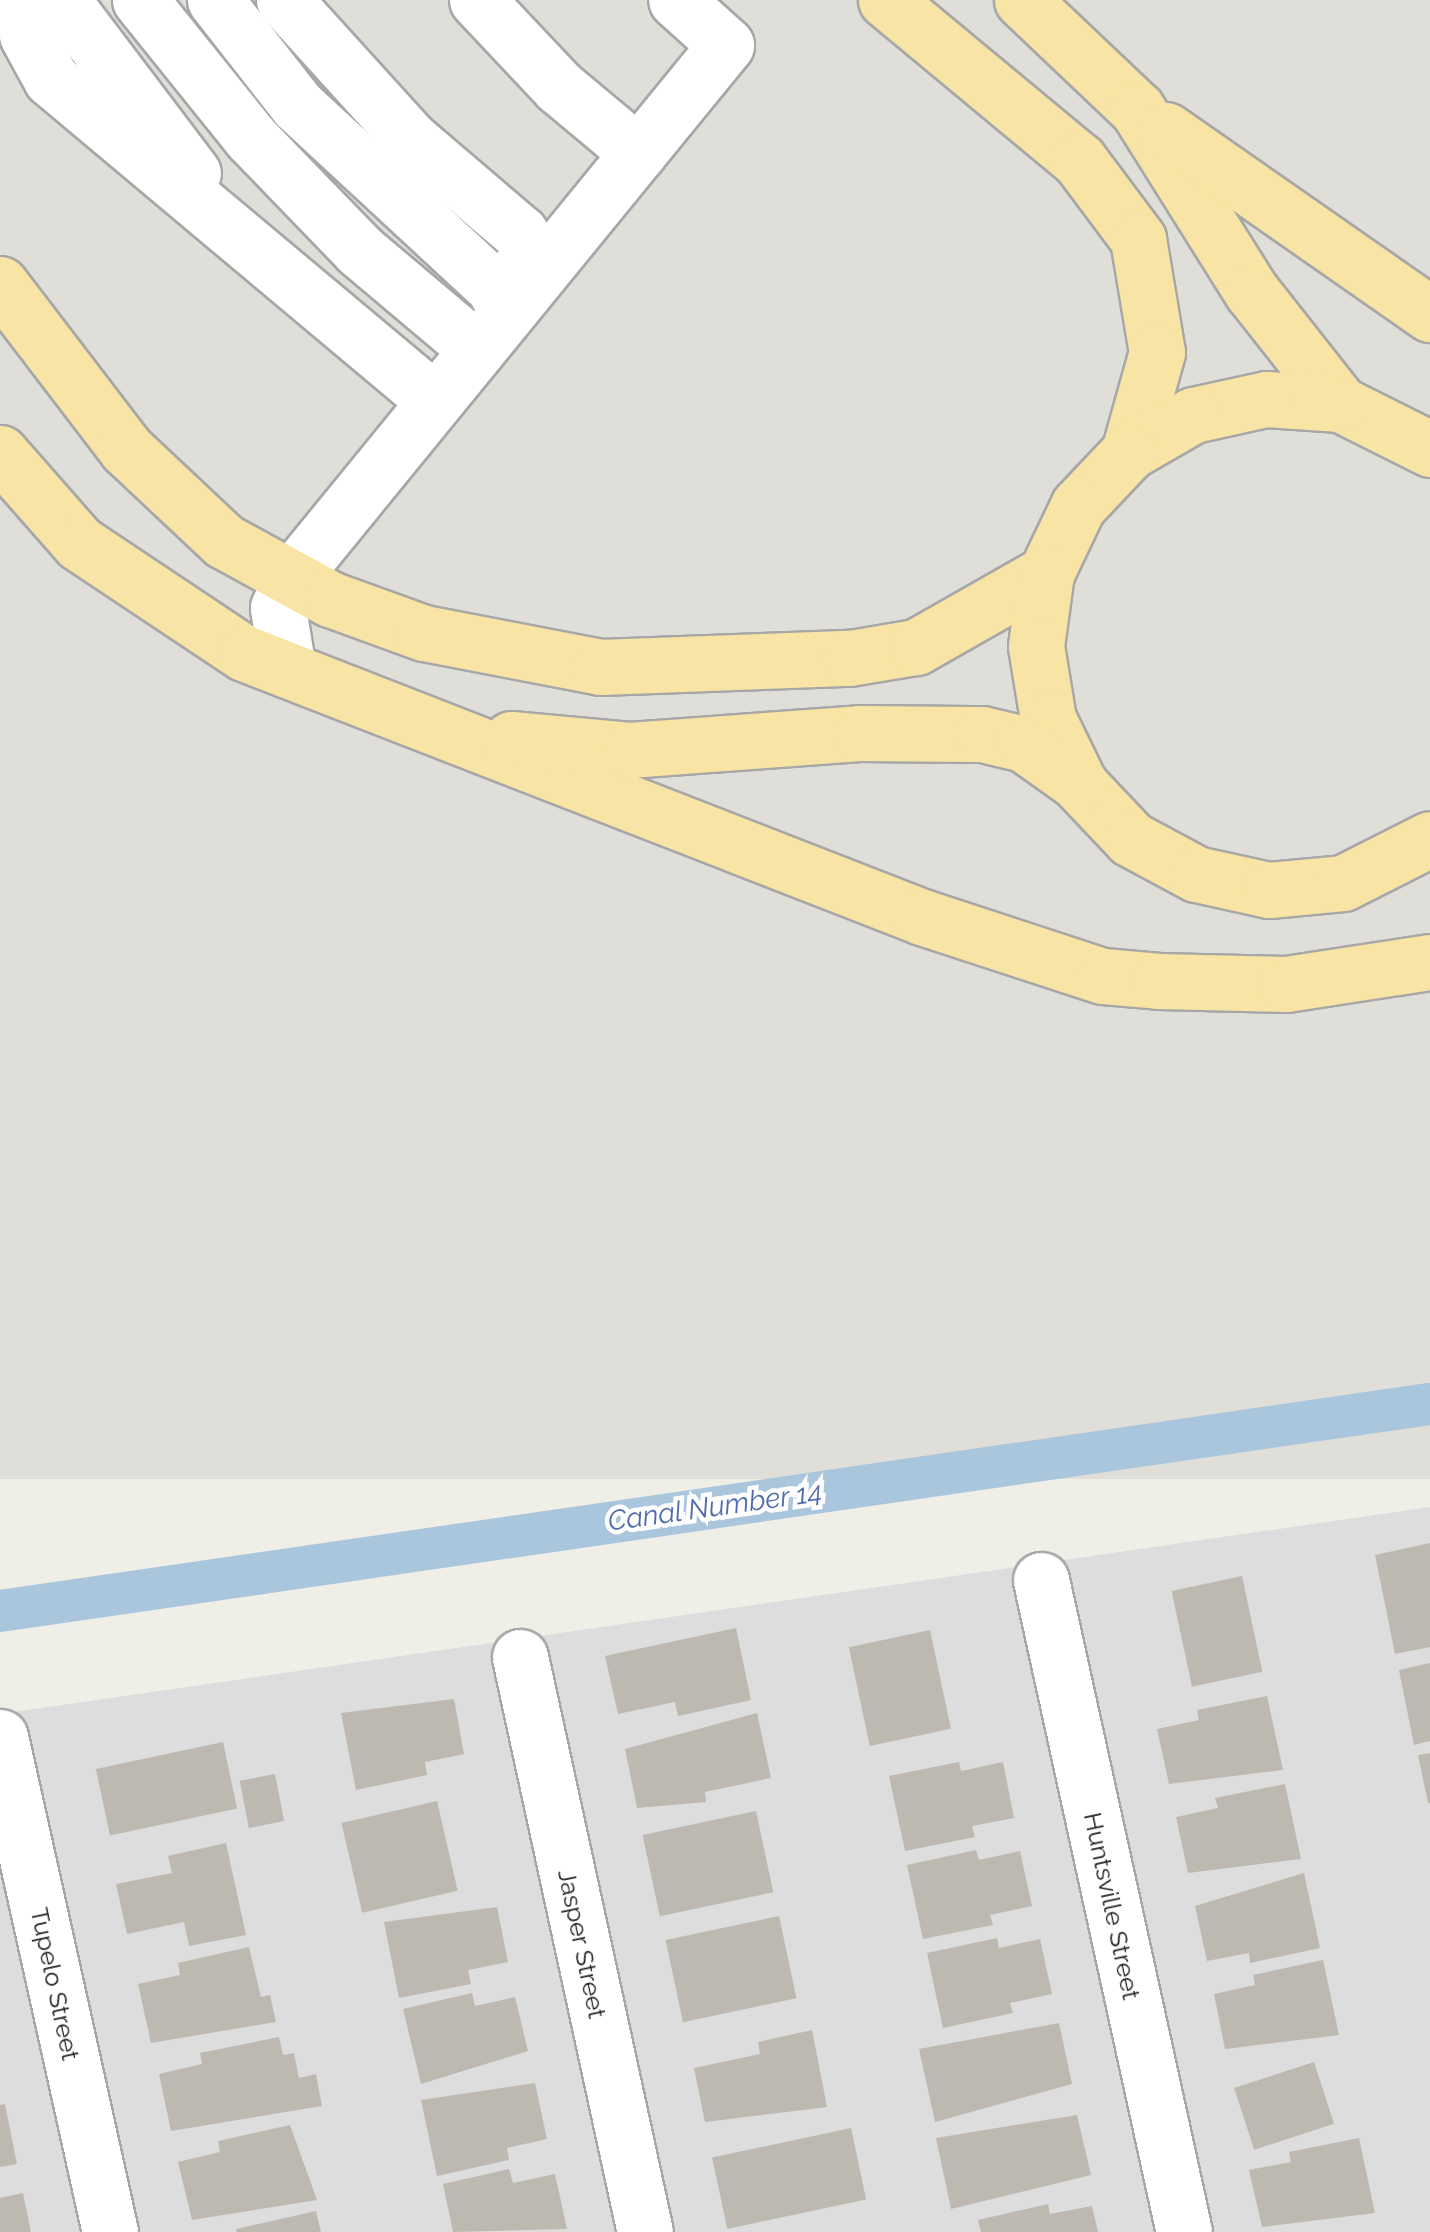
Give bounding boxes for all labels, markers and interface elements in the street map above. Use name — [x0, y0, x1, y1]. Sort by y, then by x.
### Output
water label: Canal Number 14 — [605, 1475, 825, 1539]
street label: Huntsville Street — [1078, 1810, 1146, 2002]
street label: Jasper Street — [552, 1867, 612, 2021]
street label: Tupelo Street — [24, 1905, 86, 2063]

